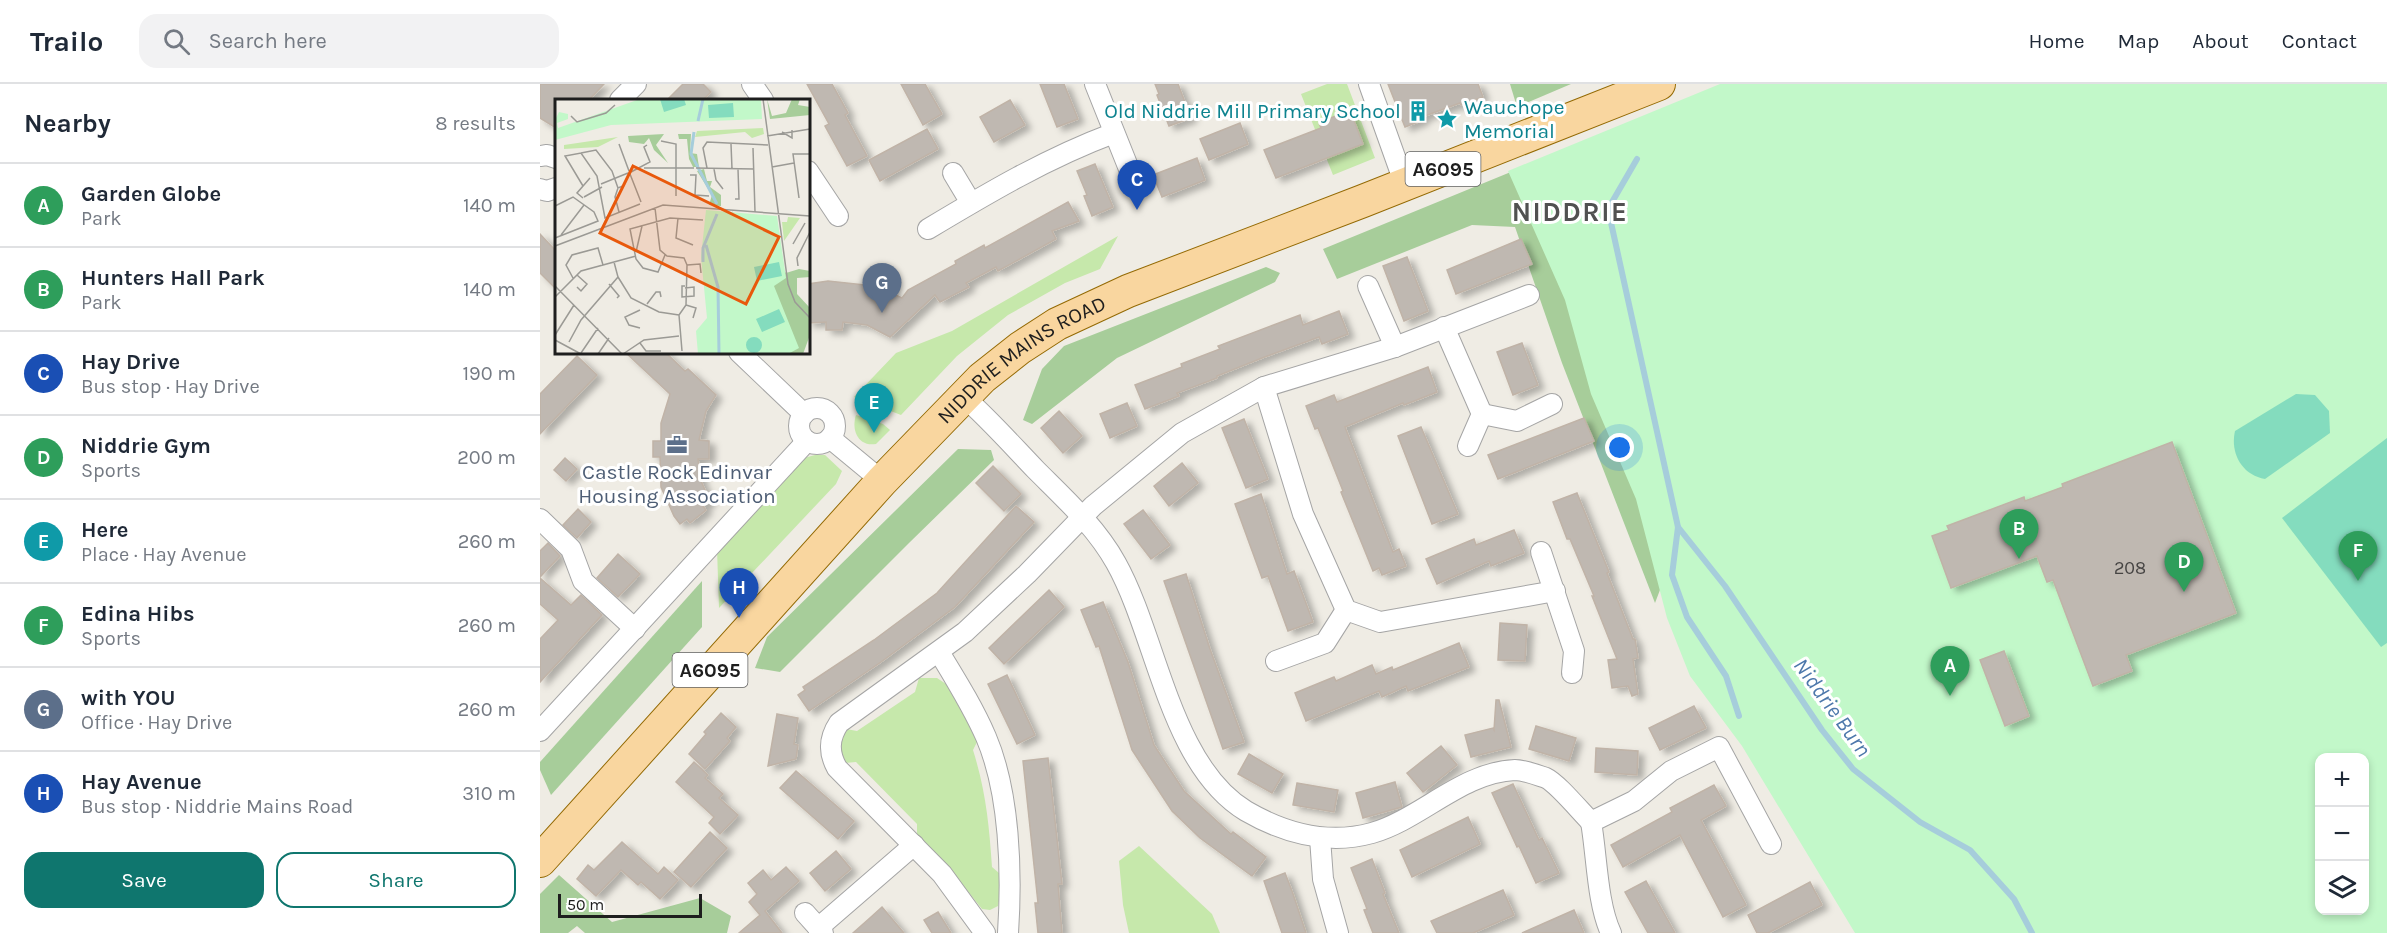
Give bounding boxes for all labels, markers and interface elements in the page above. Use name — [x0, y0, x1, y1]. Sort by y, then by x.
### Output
search box — [139, 14, 559, 68]
text: Trailo — [30, 25, 103, 58]
icon: search — [160, 25, 193, 58]
text: Search here — [208, 28, 327, 54]
text: Home — [2029, 29, 2085, 53]
text: Map — [2118, 29, 2159, 53]
text: About — [2192, 29, 2249, 53]
text: Contact — [2282, 29, 2357, 53]
place label: Wauchope Memorial — [1464, 95, 1564, 143]
inset map — [555, 99, 810, 354]
place label: Old Niddrie Mill Primary School — [1104, 99, 1401, 123]
building icon: Old Niddrie Mill Primary School — [1406, 99, 1430, 123]
place icon: Wauchope Memorial — [1435, 107, 1459, 131]
text: Nearby — [24, 108, 111, 139]
text: 8 results — [435, 112, 516, 135]
road number: A6095 — [1406, 152, 1480, 186]
pin: C — [1118, 160, 1156, 210]
text: Garden Globe — [81, 181, 221, 207]
text: A — [37, 194, 50, 217]
text: 140 m — [463, 194, 516, 217]
district label: NIDDRIE — [1512, 196, 1628, 228]
text: Park — [81, 207, 122, 230]
pin: G — [862, 264, 902, 313]
text: Hunters Hall Park — [81, 265, 265, 291]
text: B — [37, 278, 50, 301]
text: 140 m — [463, 278, 516, 301]
text: Park — [81, 291, 122, 314]
street label: NIDDRIE MAINS ROAD — [932, 291, 1110, 428]
text: Hay Drive — [81, 349, 180, 375]
text: C — [37, 362, 50, 385]
text: 190 m — [462, 362, 516, 385]
text: Bus stop · Hay Drive — [81, 375, 260, 398]
pin: E — [854, 384, 894, 433]
text: Niddrie Gym — [81, 433, 211, 459]
office icon: Castle Rock Edinvar Housing Association — [665, 433, 689, 457]
your location — [1605, 433, 1634, 462]
text: D — [37, 446, 50, 469]
text: 200 m — [457, 446, 516, 469]
text: Sports — [81, 459, 141, 482]
place label: Castle Rock Edinvar Housing Association — [578, 460, 776, 508]
pin: B — [2000, 510, 2038, 559]
text: Here — [81, 517, 128, 543]
text: E — [38, 530, 49, 553]
text: 260 m — [458, 530, 516, 553]
pin: F — [2338, 532, 2378, 581]
pin: D — [2164, 542, 2204, 592]
text: Place · Hay Avenue — [81, 543, 247, 566]
house number: 208 — [2114, 557, 2146, 579]
pin: H — [720, 568, 758, 618]
text: Edina Hibs — [81, 601, 195, 627]
text: F — [38, 614, 49, 637]
text: 260 m — [458, 614, 516, 637]
text: Sports — [81, 627, 141, 650]
pin: A — [1930, 646, 1970, 696]
road number: A6095 — [672, 653, 747, 687]
water label: Niddrie Burn — [1788, 653, 1877, 762]
text: with YOU — [81, 685, 176, 711]
text: G — [37, 698, 50, 721]
text: 260 m — [458, 698, 516, 721]
text: Office · Hay Drive — [81, 711, 232, 734]
map controls — [2315, 753, 2369, 915]
button: + — [2315, 753, 2369, 807]
text: Hay Avenue — [81, 769, 202, 795]
text: H — [36, 782, 51, 805]
text: 310 m — [462, 782, 516, 805]
text: Bus stop · Niddrie Mains Road — [81, 795, 353, 818]
button: − — [2315, 807, 2369, 861]
button: Save — [24, 852, 264, 908]
button: Share — [276, 852, 516, 908]
button: layers — [2315, 861, 2369, 915]
scale bar — [558, 891, 702, 918]
text: 50 m — [567, 895, 604, 914]

